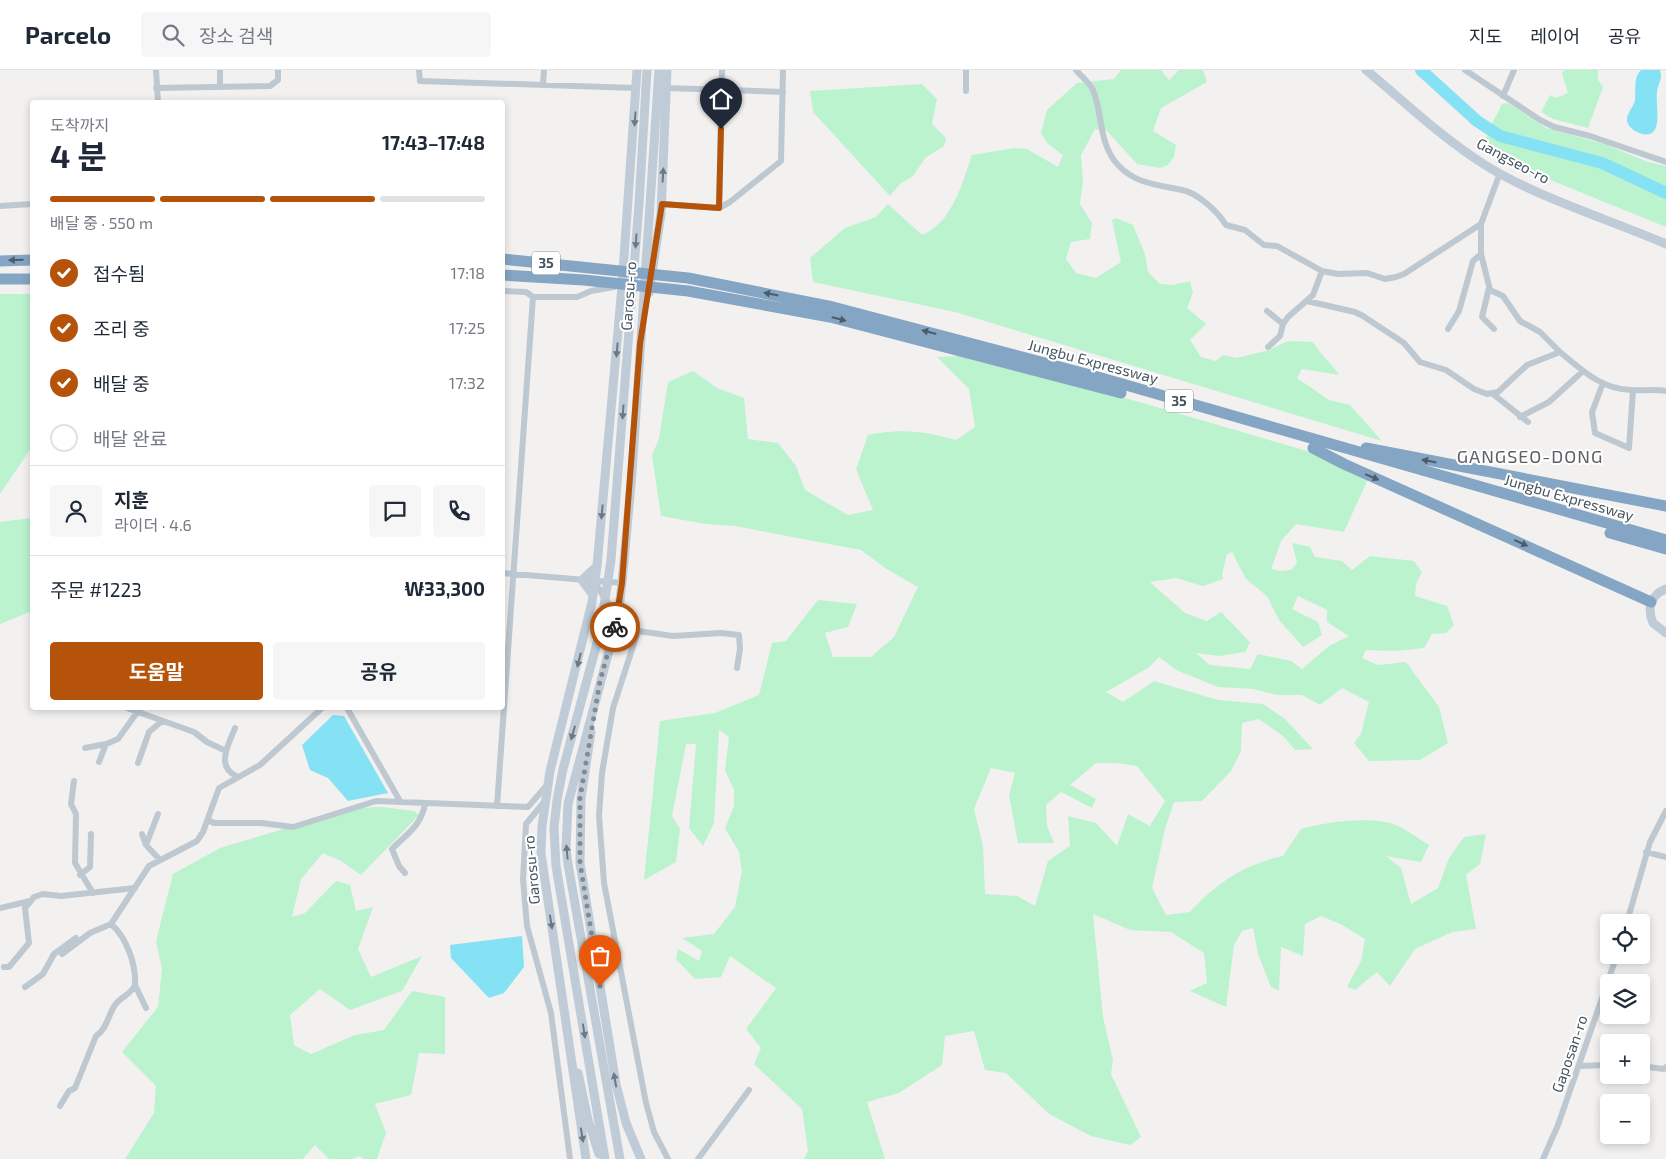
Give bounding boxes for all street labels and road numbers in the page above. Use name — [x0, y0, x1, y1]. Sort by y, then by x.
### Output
street label: Gangseo-ro — [1474, 133, 1553, 187]
road number: 35 — [532, 252, 560, 274]
street label: Garosu-ro — [617, 261, 639, 331]
street label: Jungbu Expressway — [1026, 335, 1160, 387]
road number: 35 — [1165, 390, 1193, 412]
street label: Jungbu Expressway — [1502, 470, 1636, 524]
street label: Garosu-ro — [519, 835, 543, 905]
street label: Gaposan-ro — [1547, 1013, 1591, 1095]

